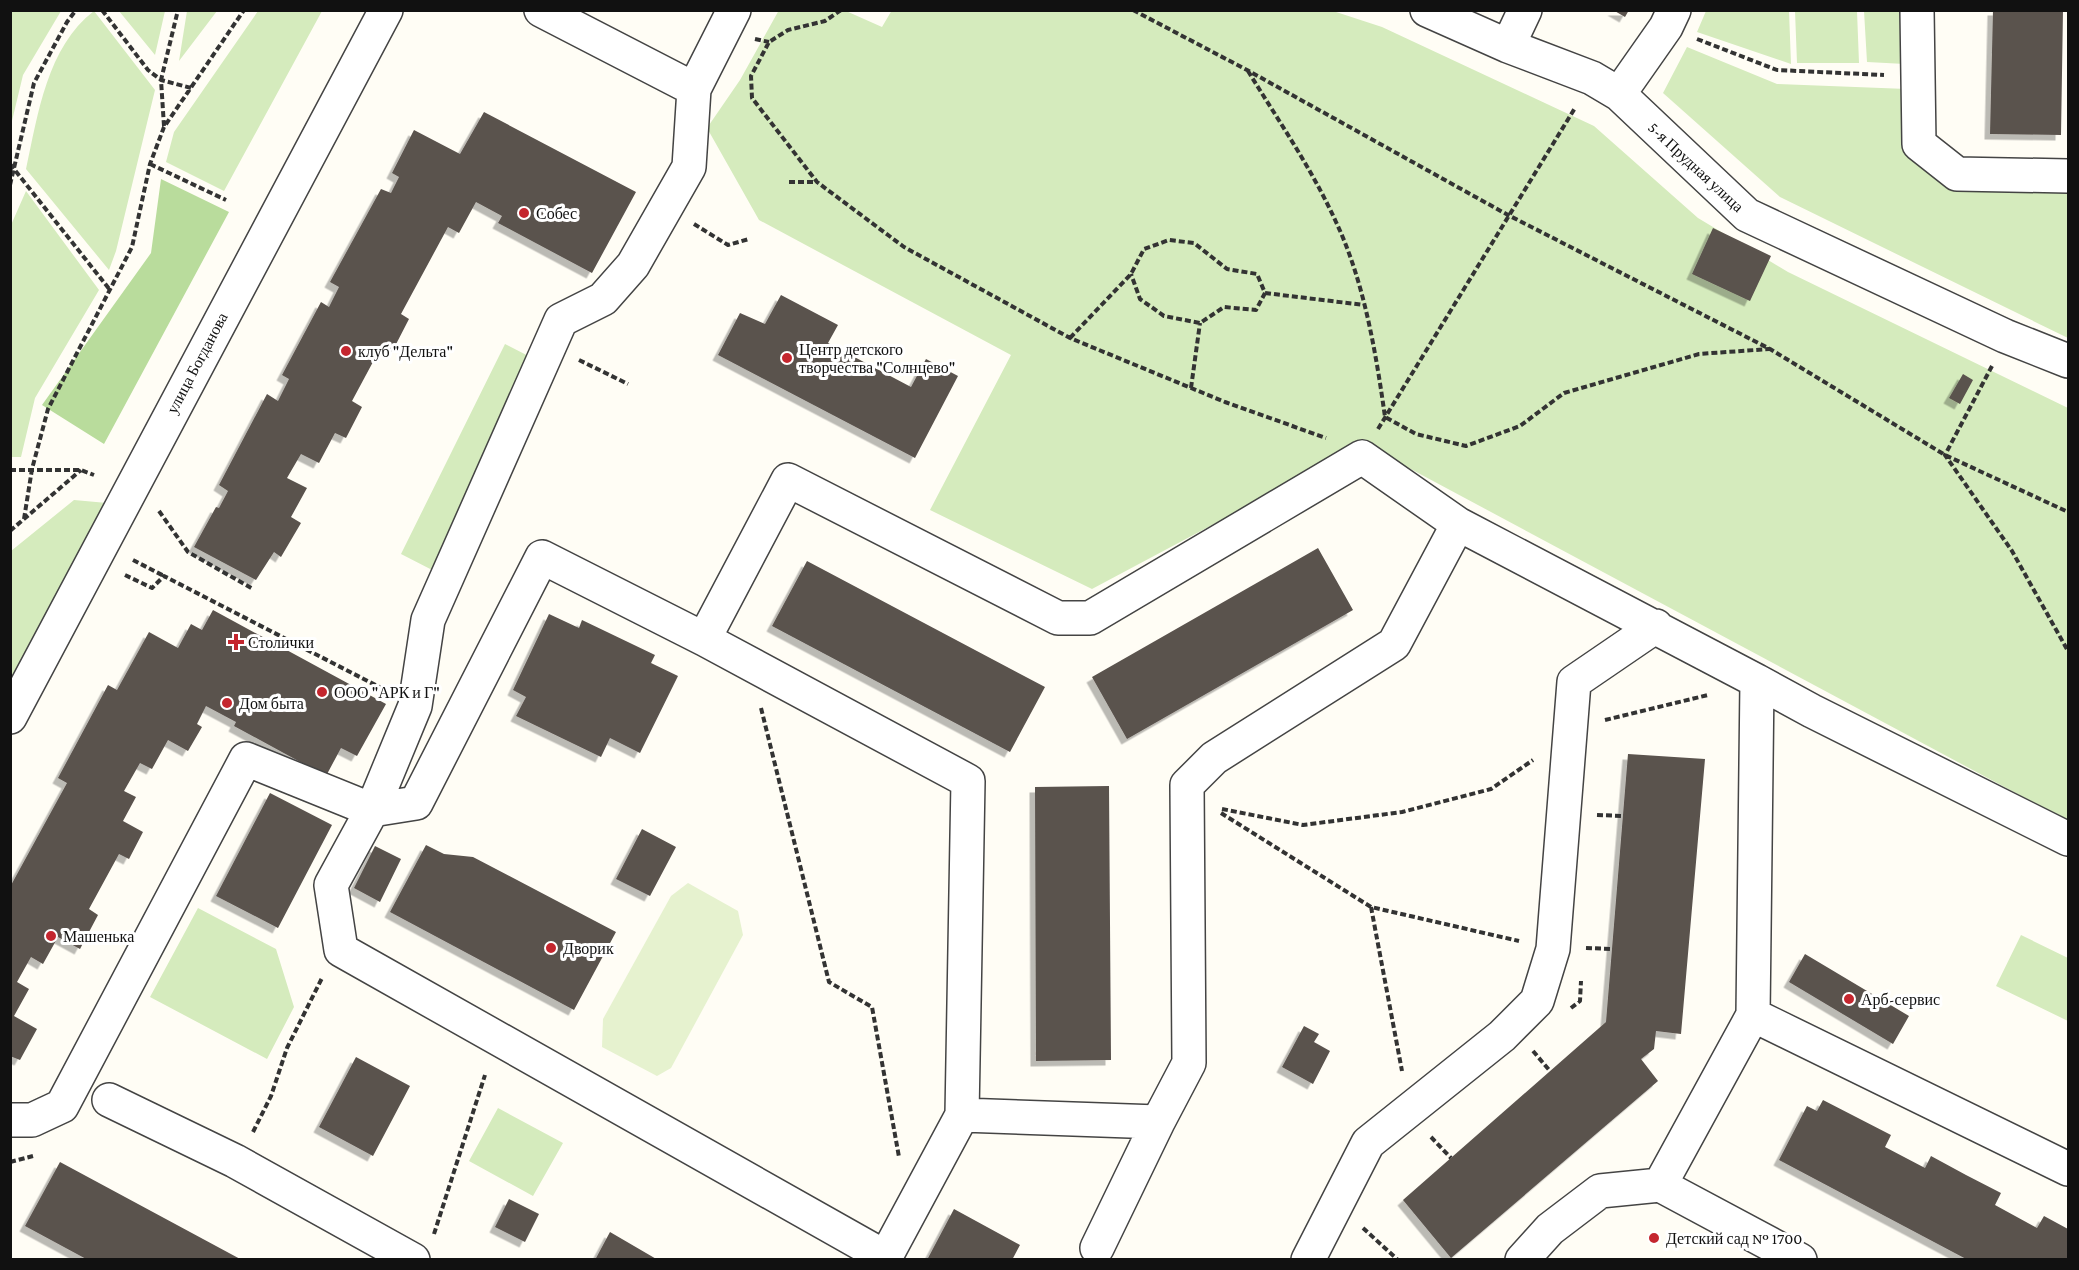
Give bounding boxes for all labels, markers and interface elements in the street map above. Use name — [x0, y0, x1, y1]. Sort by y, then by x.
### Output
street label: 5-я Прудная улица — [1644, 119, 1747, 216]
place label: Собес — [536, 205, 577, 222]
marker: Собес — [517, 206, 531, 220]
street label: улица Богданова — [163, 310, 232, 417]
place label: Центр детского творчества "Солнцево" — [799, 341, 955, 377]
place label: клуб "Дельта" — [358, 343, 453, 361]
marker: клуб "Дельта" — [339, 344, 353, 358]
marker: Центр детского творчества "Солнцево" — [780, 351, 794, 365]
place label: Столички — [248, 634, 314, 651]
marker: Столички — [229, 635, 243, 649]
place label: ООО "АРК и Г" — [334, 684, 440, 701]
marker: ООО "АРК и Г" — [315, 685, 329, 699]
place label: Дом быта — [239, 695, 304, 713]
marker: Дом быта — [220, 696, 234, 710]
place label: Машенька — [63, 928, 134, 945]
marker: Машенька — [44, 929, 58, 943]
place label: Дворик — [563, 940, 614, 958]
marker: Дворик — [544, 941, 558, 955]
place label: Арб-сервис — [1861, 991, 1940, 1009]
marker: Арб-сервис — [1842, 992, 1856, 1006]
place label: Детский сад № 1700 — [1666, 1230, 1802, 1248]
marker: Детский сад № 1700 — [1647, 1231, 1661, 1245]

